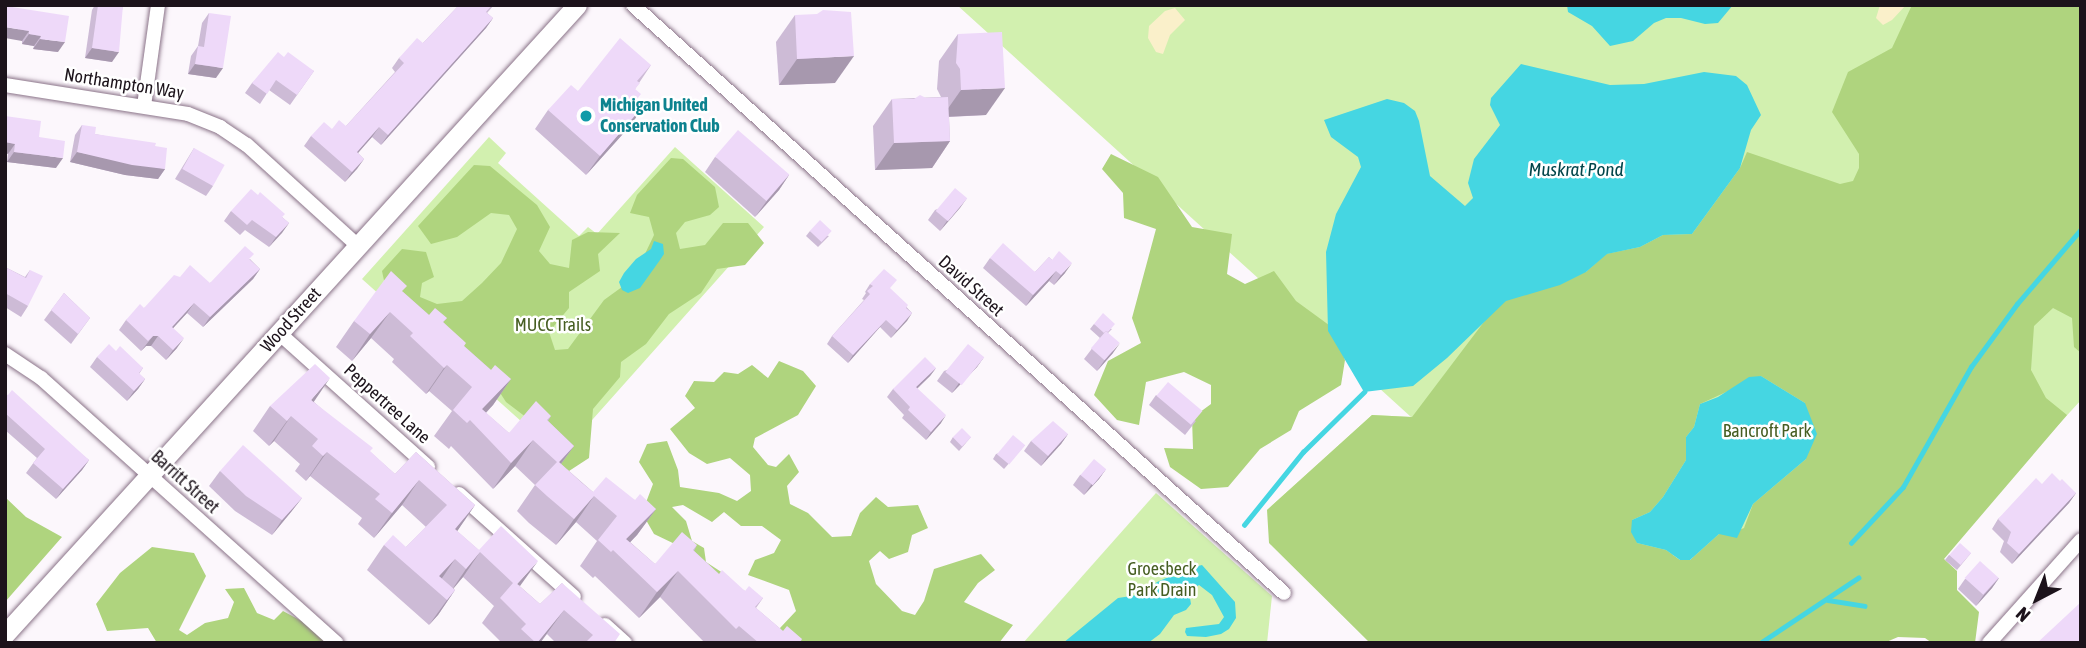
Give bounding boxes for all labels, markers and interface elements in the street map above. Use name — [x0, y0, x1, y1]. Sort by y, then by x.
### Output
street label: Northampton Way — [63, 64, 185, 104]
place label: Michigan United Conservation Club — [600, 95, 720, 138]
marker: Michigan United Conservation Club — [578, 108, 594, 124]
water label: Muskrat Pond — [1528, 159, 1624, 181]
street label: David Street — [934, 251, 1008, 321]
street label: Wood Street — [256, 283, 326, 357]
park label: MUCC Trails — [515, 314, 591, 336]
street label: Peppertree Lane — [339, 360, 435, 448]
park label: Bancroft Park — [1723, 420, 1811, 442]
street label: Barritt Street — [147, 446, 223, 518]
park label: Groesbeck Park Drain — [1127, 559, 1197, 602]
north arrow — [2002, 564, 2072, 634]
text: N — [2011, 603, 2034, 627]

